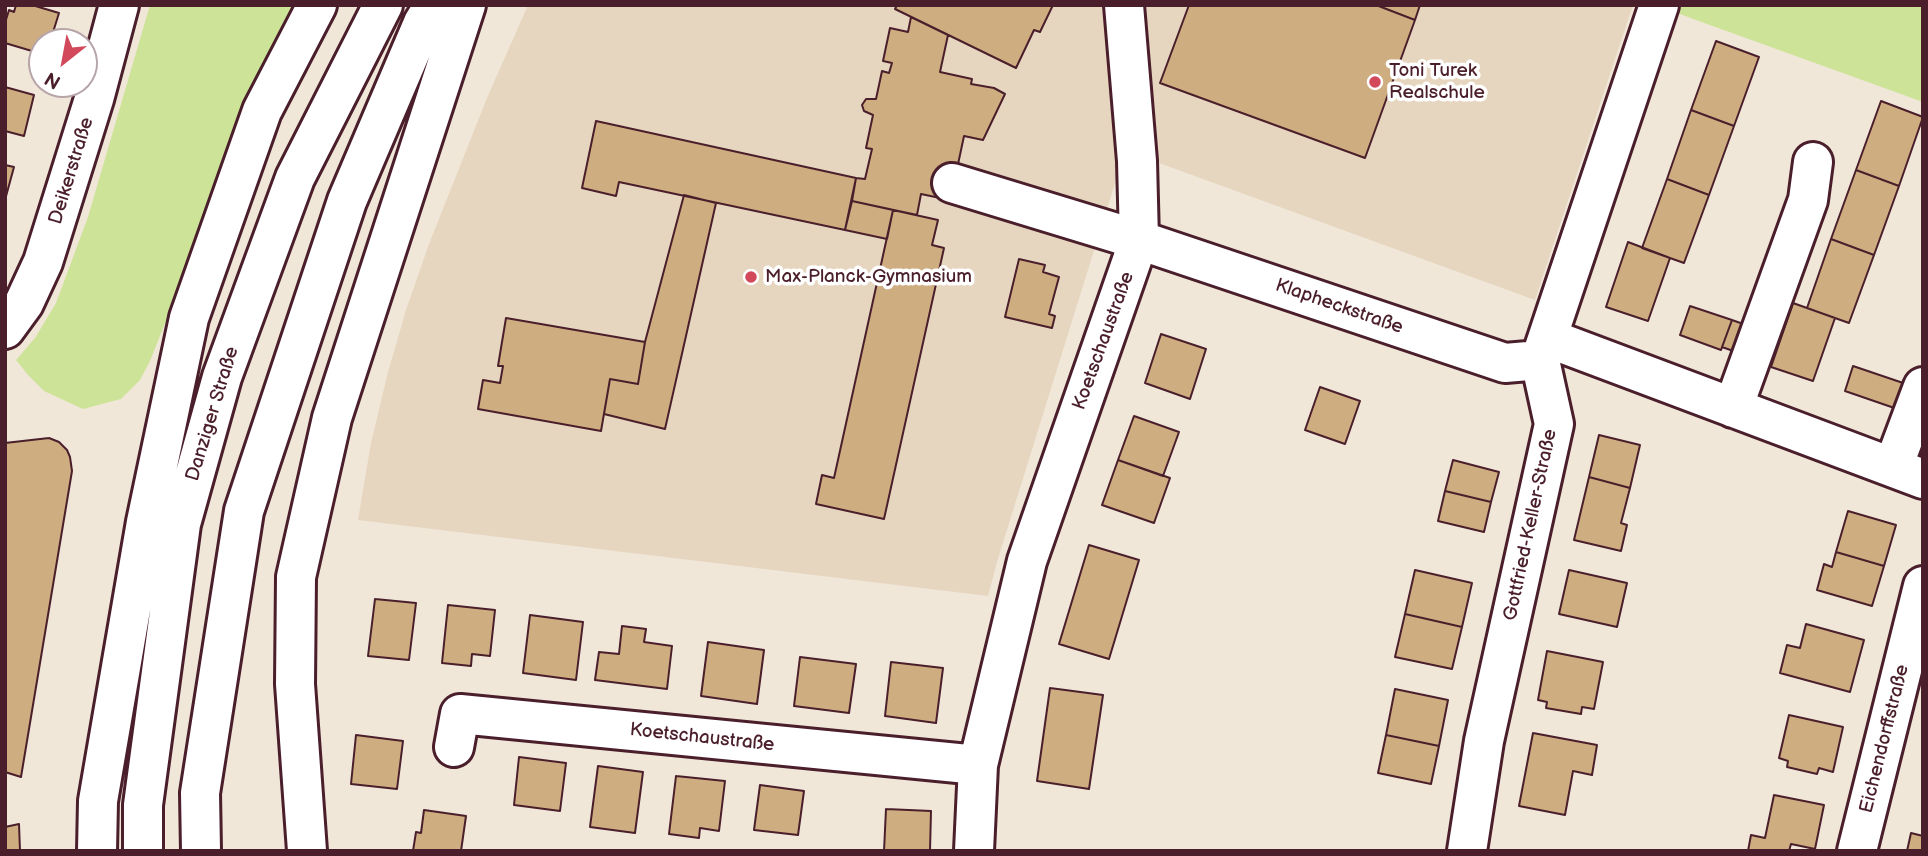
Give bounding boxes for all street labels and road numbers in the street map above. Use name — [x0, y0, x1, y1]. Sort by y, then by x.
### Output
street label: Deikerstraße — [45, 115, 99, 227]
street label: Koetschaustraße — [1068, 269, 1140, 413]
street label: Klapheckstraße — [1272, 274, 1406, 340]
street label: Danziger Straße — [182, 344, 244, 484]
street label: Gottfried-Keller-Straße — [1500, 427, 1562, 623]
street label: Eichendorffstraße — [1856, 662, 1914, 816]
street label: Koetschaustraße — [628, 719, 776, 757]

